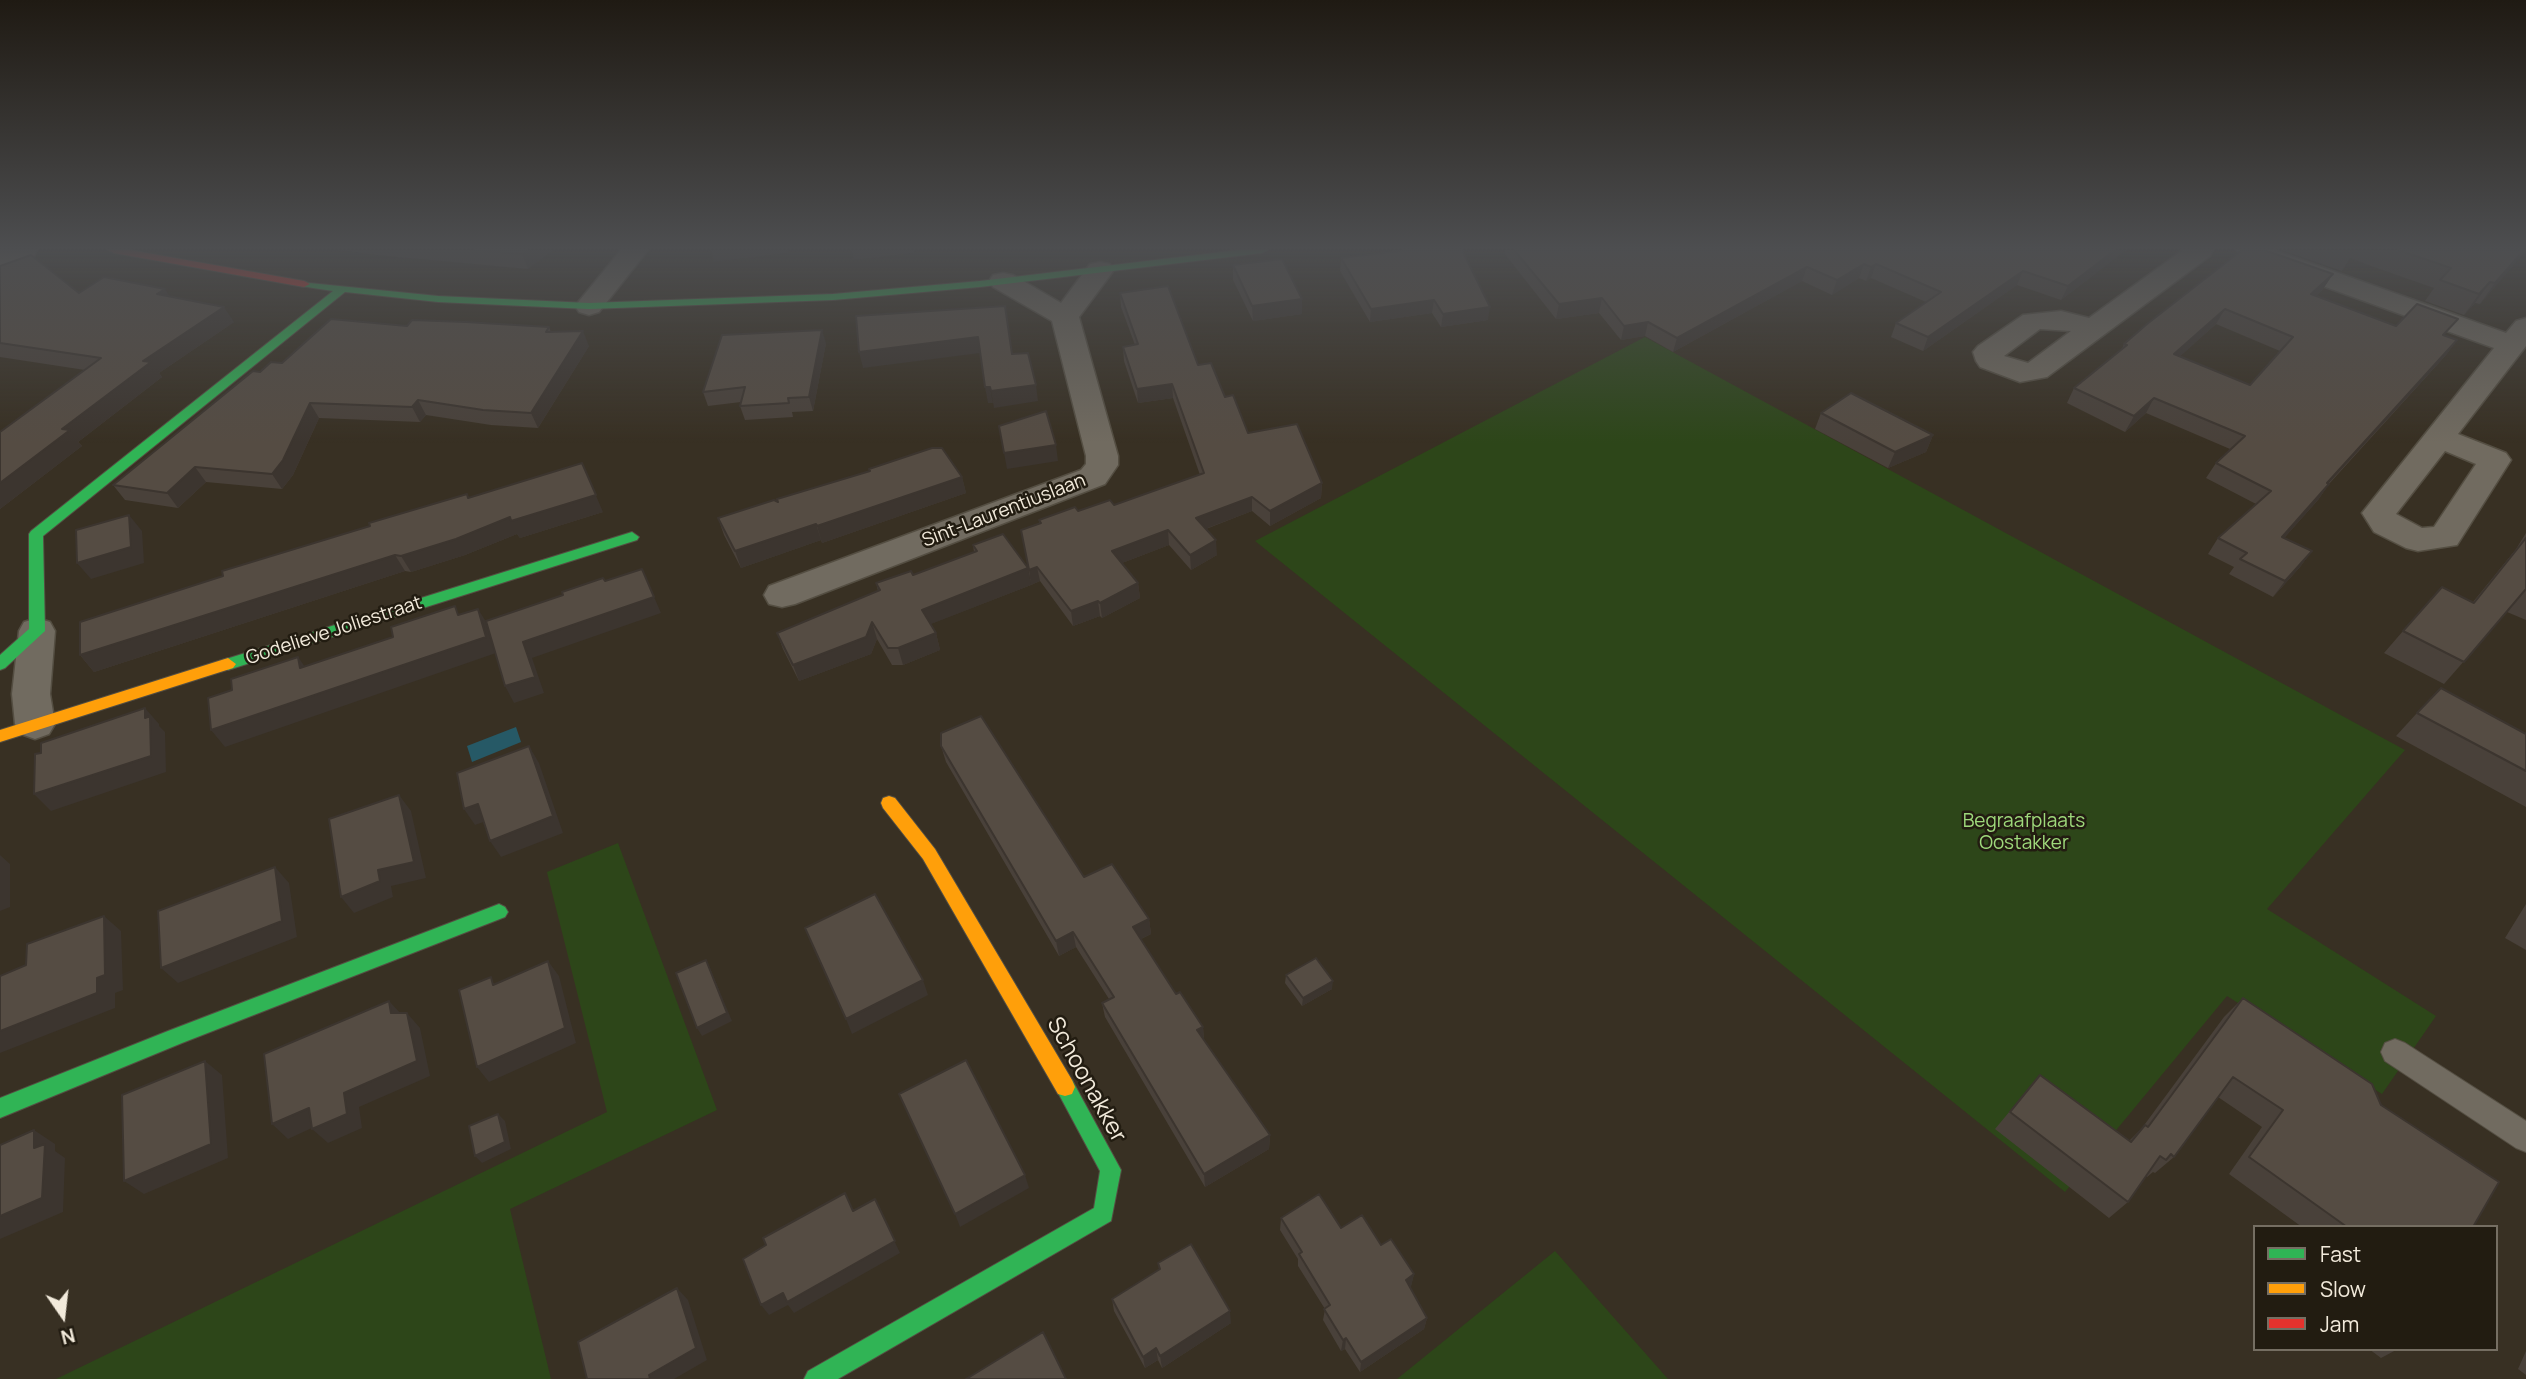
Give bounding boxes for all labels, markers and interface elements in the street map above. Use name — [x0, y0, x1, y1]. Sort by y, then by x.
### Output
street label: Sint-Laurentiuslaan — [919, 469, 1089, 553]
street label: Godelieve Joliestraat — [243, 592, 425, 670]
park label: Begraafplaats Oostakker — [1963, 811, 2085, 855]
street label: Schoonakker — [1040, 1013, 1132, 1147]
legend — [2253, 1225, 2498, 1351]
text: Fast — [2320, 1240, 2361, 1268]
text: Slow — [2320, 1275, 2366, 1303]
north arrow — [28, 1281, 98, 1351]
text: Jam — [2320, 1310, 2359, 1338]
text: N — [58, 1322, 78, 1351]

